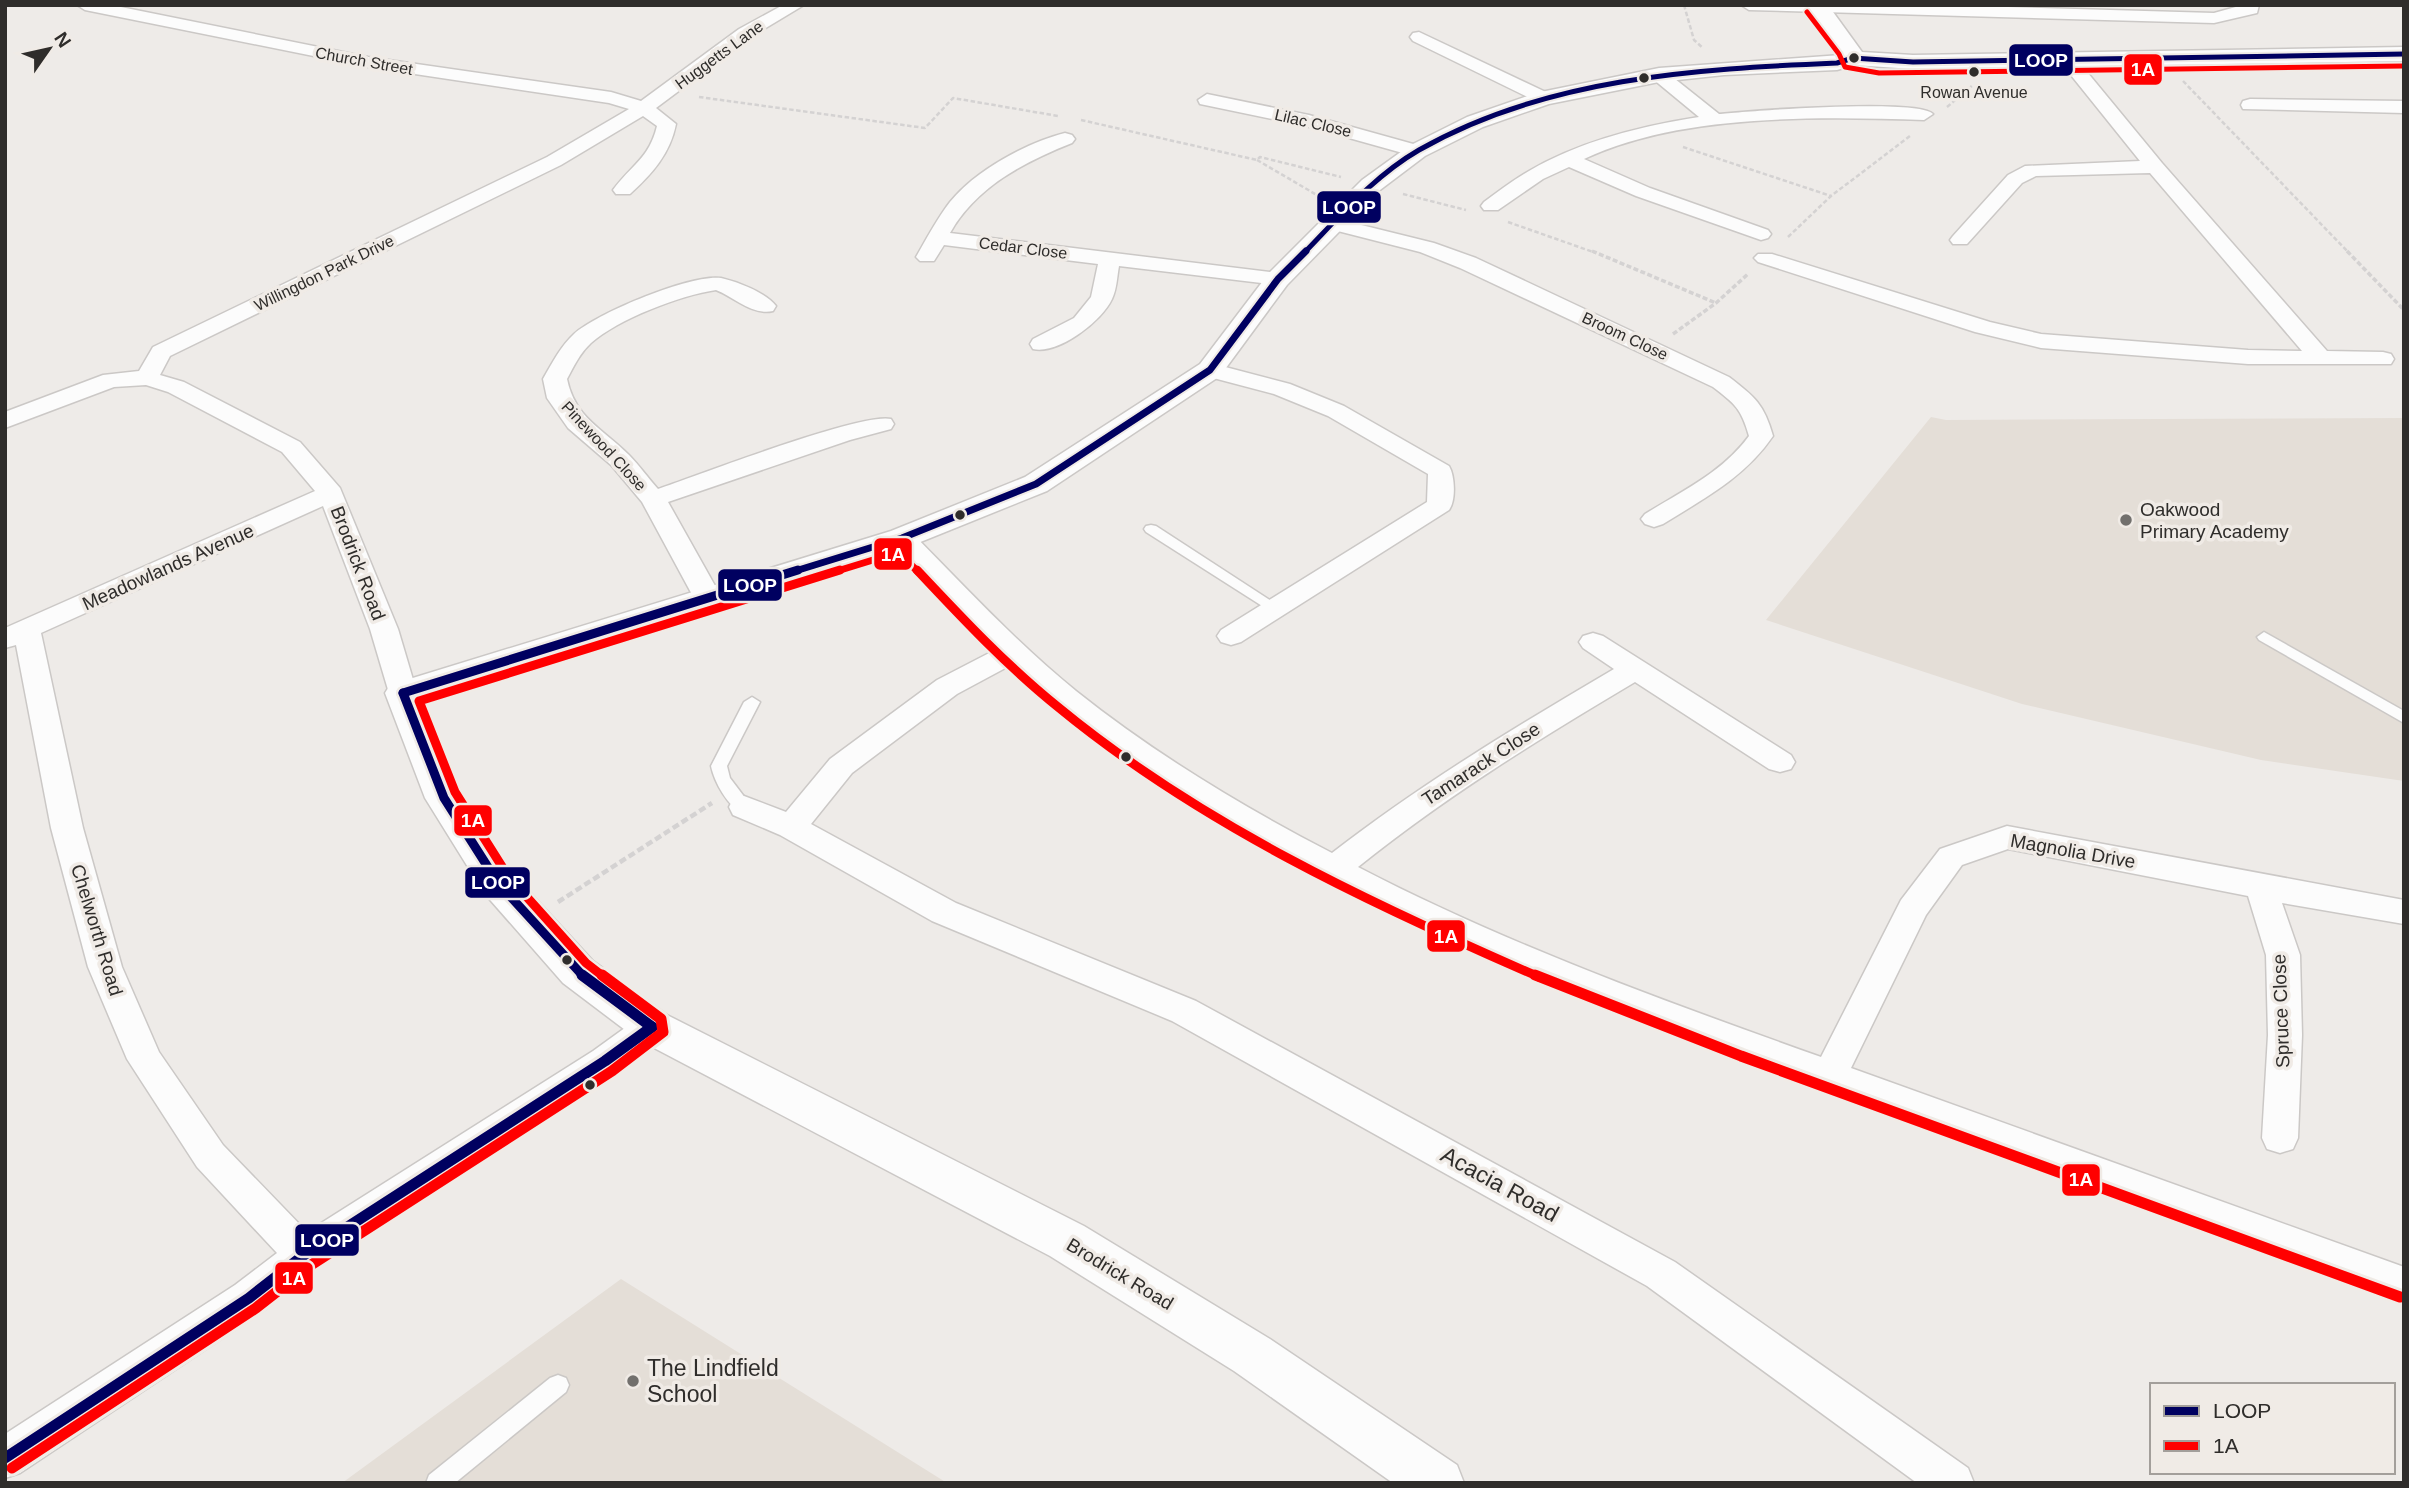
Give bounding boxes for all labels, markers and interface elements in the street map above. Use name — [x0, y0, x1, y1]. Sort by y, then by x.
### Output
north arrow — [14, 14, 84, 84]
street label: Huggetts Lane — [672, 17, 766, 92]
text: N — [50, 28, 75, 51]
line badge: LOOP — [2008, 43, 2074, 77]
street label: Church Street — [314, 44, 415, 78]
text: LOOP — [2014, 50, 2068, 71]
unlabelled marker — [1847, 51, 1861, 65]
line badge: 1A — [2123, 53, 2163, 86]
text: 1A — [2131, 59, 2155, 80]
marker: Rowan Avenue — [1967, 65, 1981, 79]
unlabelled marker — [1637, 71, 1651, 85]
place label: Rowan Avenue — [1920, 84, 2028, 101]
street label: Lilac Close — [1273, 106, 1353, 140]
line badge: LOOP — [1316, 190, 1382, 224]
text: LOOP — [1322, 197, 1376, 218]
street label: Willingdon Park Drive — [252, 232, 397, 314]
street label: Cedar Close — [978, 234, 1068, 262]
street label: Broom Close — [1579, 309, 1671, 363]
street label: Pinewood Close — [558, 398, 650, 494]
place label: Oakwood Primary Academy — [2140, 499, 2289, 542]
street label: Brodrick Road — [327, 503, 389, 623]
unlabelled marker — [953, 508, 967, 522]
marker: Oakwood Primary Academy — [2118, 512, 2134, 528]
street label: Meadowlands Avenue — [79, 520, 257, 614]
line badge: 1A — [873, 537, 913, 571]
text: 1A — [881, 544, 905, 565]
line badge: LOOP — [717, 568, 783, 602]
text: LOOP — [723, 575, 777, 596]
street label: Tamarack Close — [1418, 718, 1544, 810]
unlabelled marker — [1119, 750, 1133, 764]
line badge: 1A — [453, 804, 493, 837]
text: 1A — [461, 810, 485, 831]
street label: Magnolia Drive — [2009, 830, 2137, 872]
street label: Chelworth Road — [67, 862, 127, 998]
line badge: LOOP — [464, 866, 531, 899]
text: LOOP — [471, 872, 525, 893]
line badge: 1A — [1426, 919, 1466, 953]
text: 1A — [1434, 926, 1458, 947]
unlabelled marker — [560, 953, 574, 967]
street label: Spruce Close — [2269, 954, 2293, 1068]
unlabelled marker — [583, 1078, 597, 1092]
street label: Acacia Road — [1437, 1141, 1563, 1227]
line badge: 1A — [2061, 1163, 2101, 1197]
text: 1A — [2069, 1169, 2093, 1190]
line badge: LOOP — [294, 1223, 360, 1257]
text: LOOP — [300, 1230, 354, 1251]
street label: Brodrick Road — [1063, 1234, 1177, 1314]
line badge: 1A — [274, 1261, 314, 1295]
text: 1A — [282, 1268, 306, 1289]
place label: The Lindfield School — [647, 1355, 779, 1407]
marker: The Lindfield School — [625, 1373, 641, 1389]
legend — [2150, 1383, 2395, 1474]
text: LOOP — [2213, 1399, 2271, 1422]
text: 1A — [2213, 1434, 2239, 1457]

